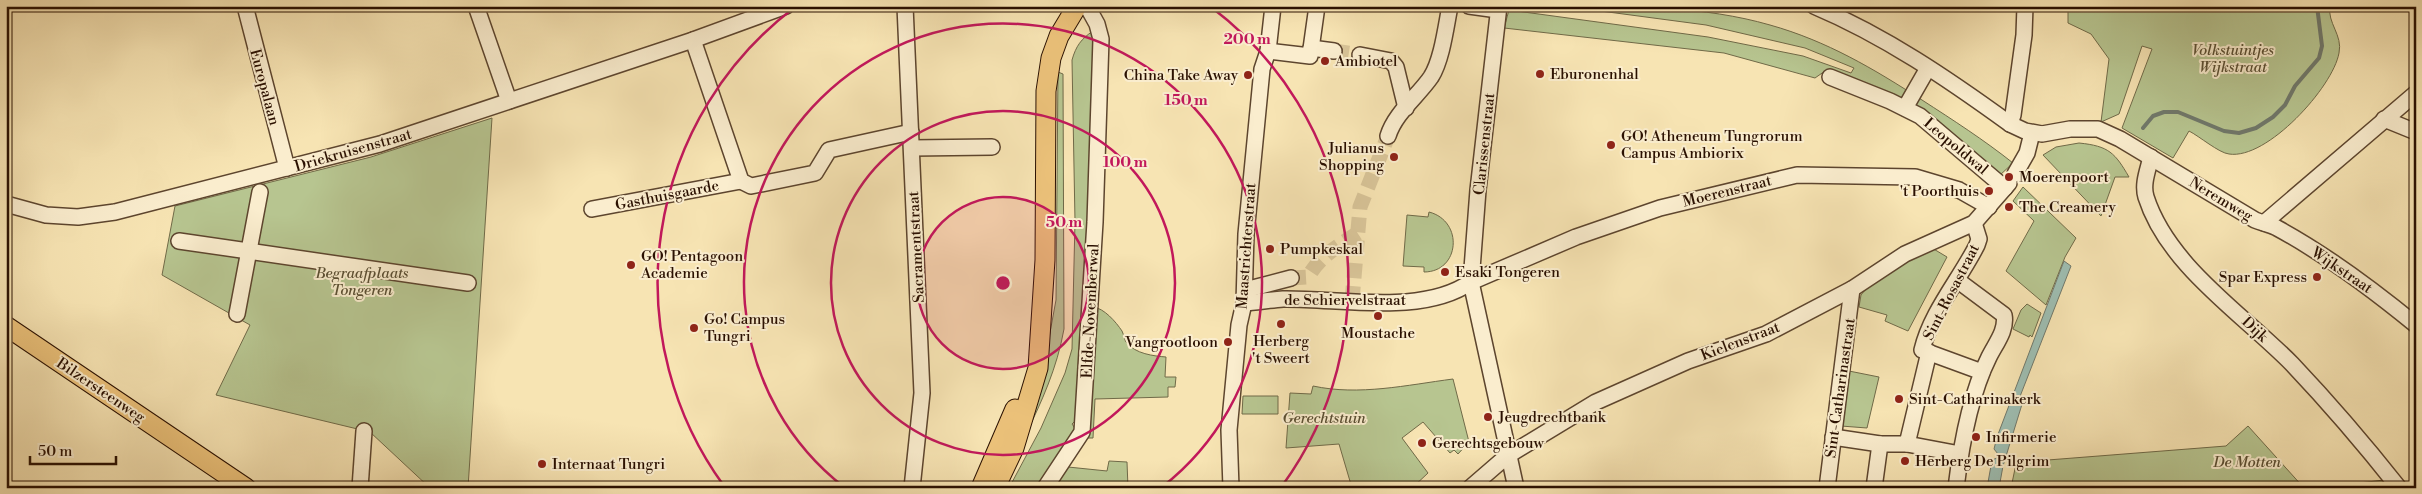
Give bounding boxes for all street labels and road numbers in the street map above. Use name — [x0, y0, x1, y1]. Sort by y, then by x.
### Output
street label: Europalaan — [245, 47, 284, 128]
street label: Clarissenstraat — [1470, 91, 1499, 196]
street label: Leopoldwal — [1919, 114, 1992, 179]
street label: Driekruisenstraat — [292, 124, 415, 176]
street label: Moerenstraat — [1681, 171, 1774, 212]
street label: Neremweg — [2185, 173, 2256, 226]
street label: Gasthuisgaarde — [614, 176, 721, 215]
street label: Maastrichterstraat — [1233, 181, 1260, 310]
street label: Sacramentstraat — [904, 190, 929, 303]
street label: Sint-Rosastraat — [1919, 240, 1984, 344]
street label: Wijkstraat — [2307, 242, 2377, 298]
street label: Elfde-Novemberwal — [1077, 243, 1104, 379]
street label: de Schiervelstraat — [1284, 291, 1407, 310]
street label: Dijk — [2238, 312, 2273, 347]
street label: Sint-Catharinastraat — [1821, 316, 1860, 459]
street label: Kielenstraat — [1698, 317, 1783, 365]
street label: Bilzersteenweg — [52, 353, 149, 427]

